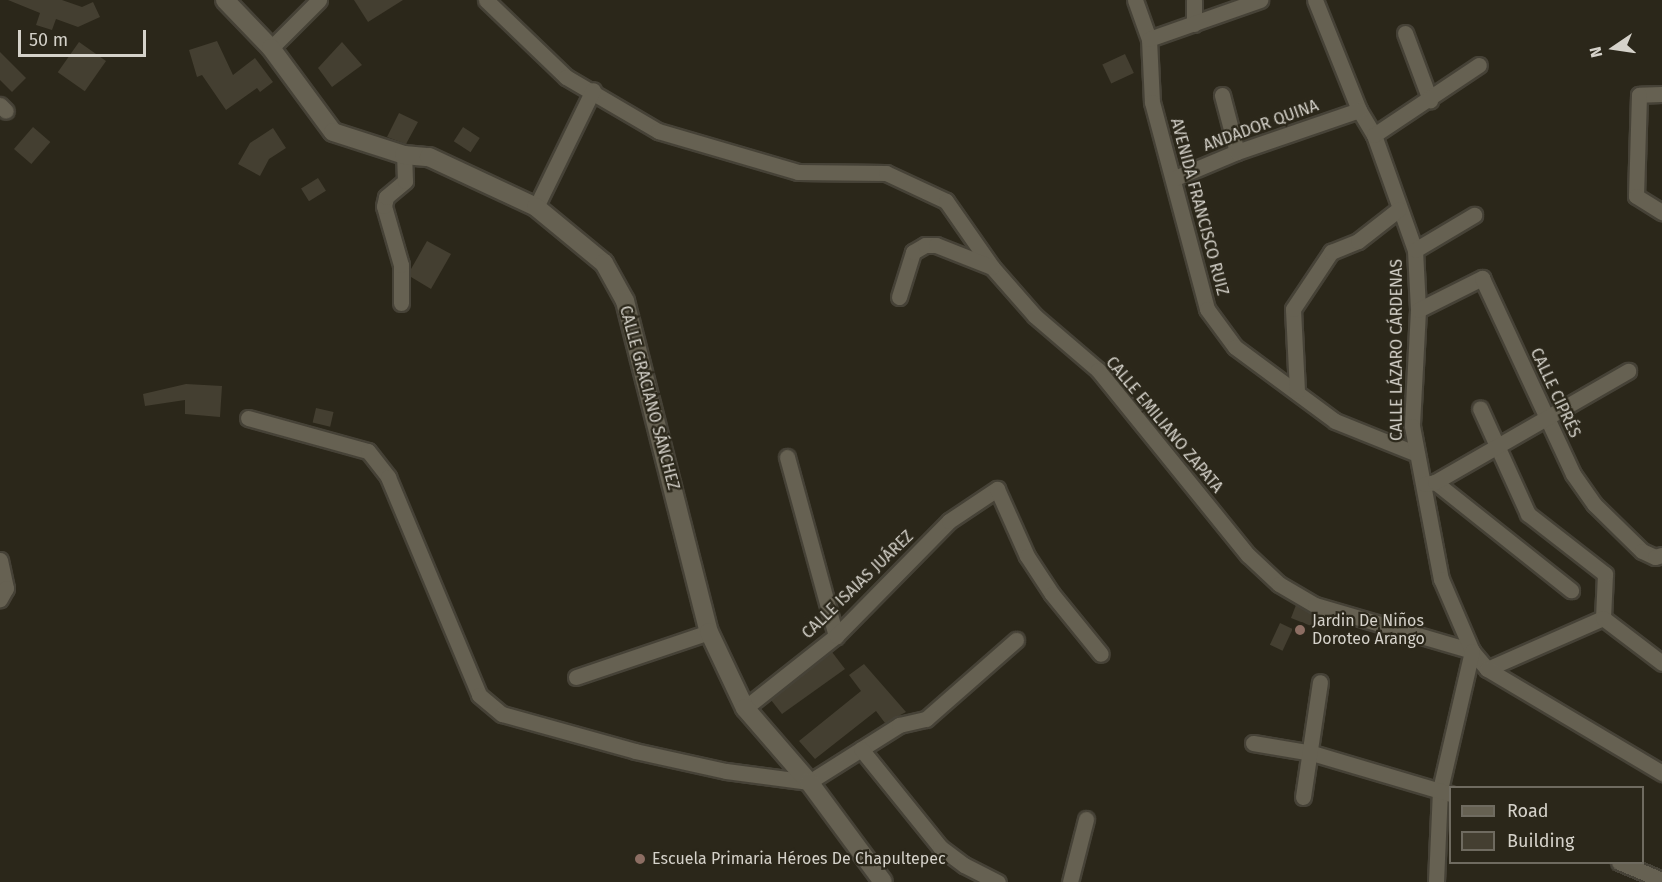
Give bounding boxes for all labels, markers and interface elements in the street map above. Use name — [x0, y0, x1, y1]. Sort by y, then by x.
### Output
scale bar — [21, 18, 148, 56]
north arrow — [1584, 18, 1644, 78]
text: 50 m — [29, 29, 68, 51]
text: N — [1586, 45, 1606, 59]
street label: ANDADOR QUINA — [1201, 96, 1321, 156]
street label: AVENIDA FRANCISCO RUIZ — [1166, 116, 1232, 298]
street label: CALLE LÁZARO CÁRDENAS — [1387, 259, 1407, 441]
street label: CALLE GRACIANO SÁNCHEZ — [615, 304, 683, 492]
street label: CALLE CIPRÉS — [1526, 345, 1584, 441]
street label: CALLE EMILIANO ZAPATA — [1102, 353, 1226, 497]
street label: CALLE ISAIAS JUÁREZ — [798, 527, 918, 643]
place label: Jardin De Niños Doroteo Arango — [1312, 611, 1425, 649]
marker: Jardin De Niños Doroteo Arango — [1293, 623, 1307, 637]
legend — [1449, 786, 1644, 864]
text: Road — [1507, 800, 1549, 822]
text: Building — [1507, 830, 1574, 852]
place label: Escuela Primaria Héroes De Chapultepec — [652, 849, 946, 869]
marker: Escuela Primaria Héroes De Chapultepec — [633, 852, 647, 866]

